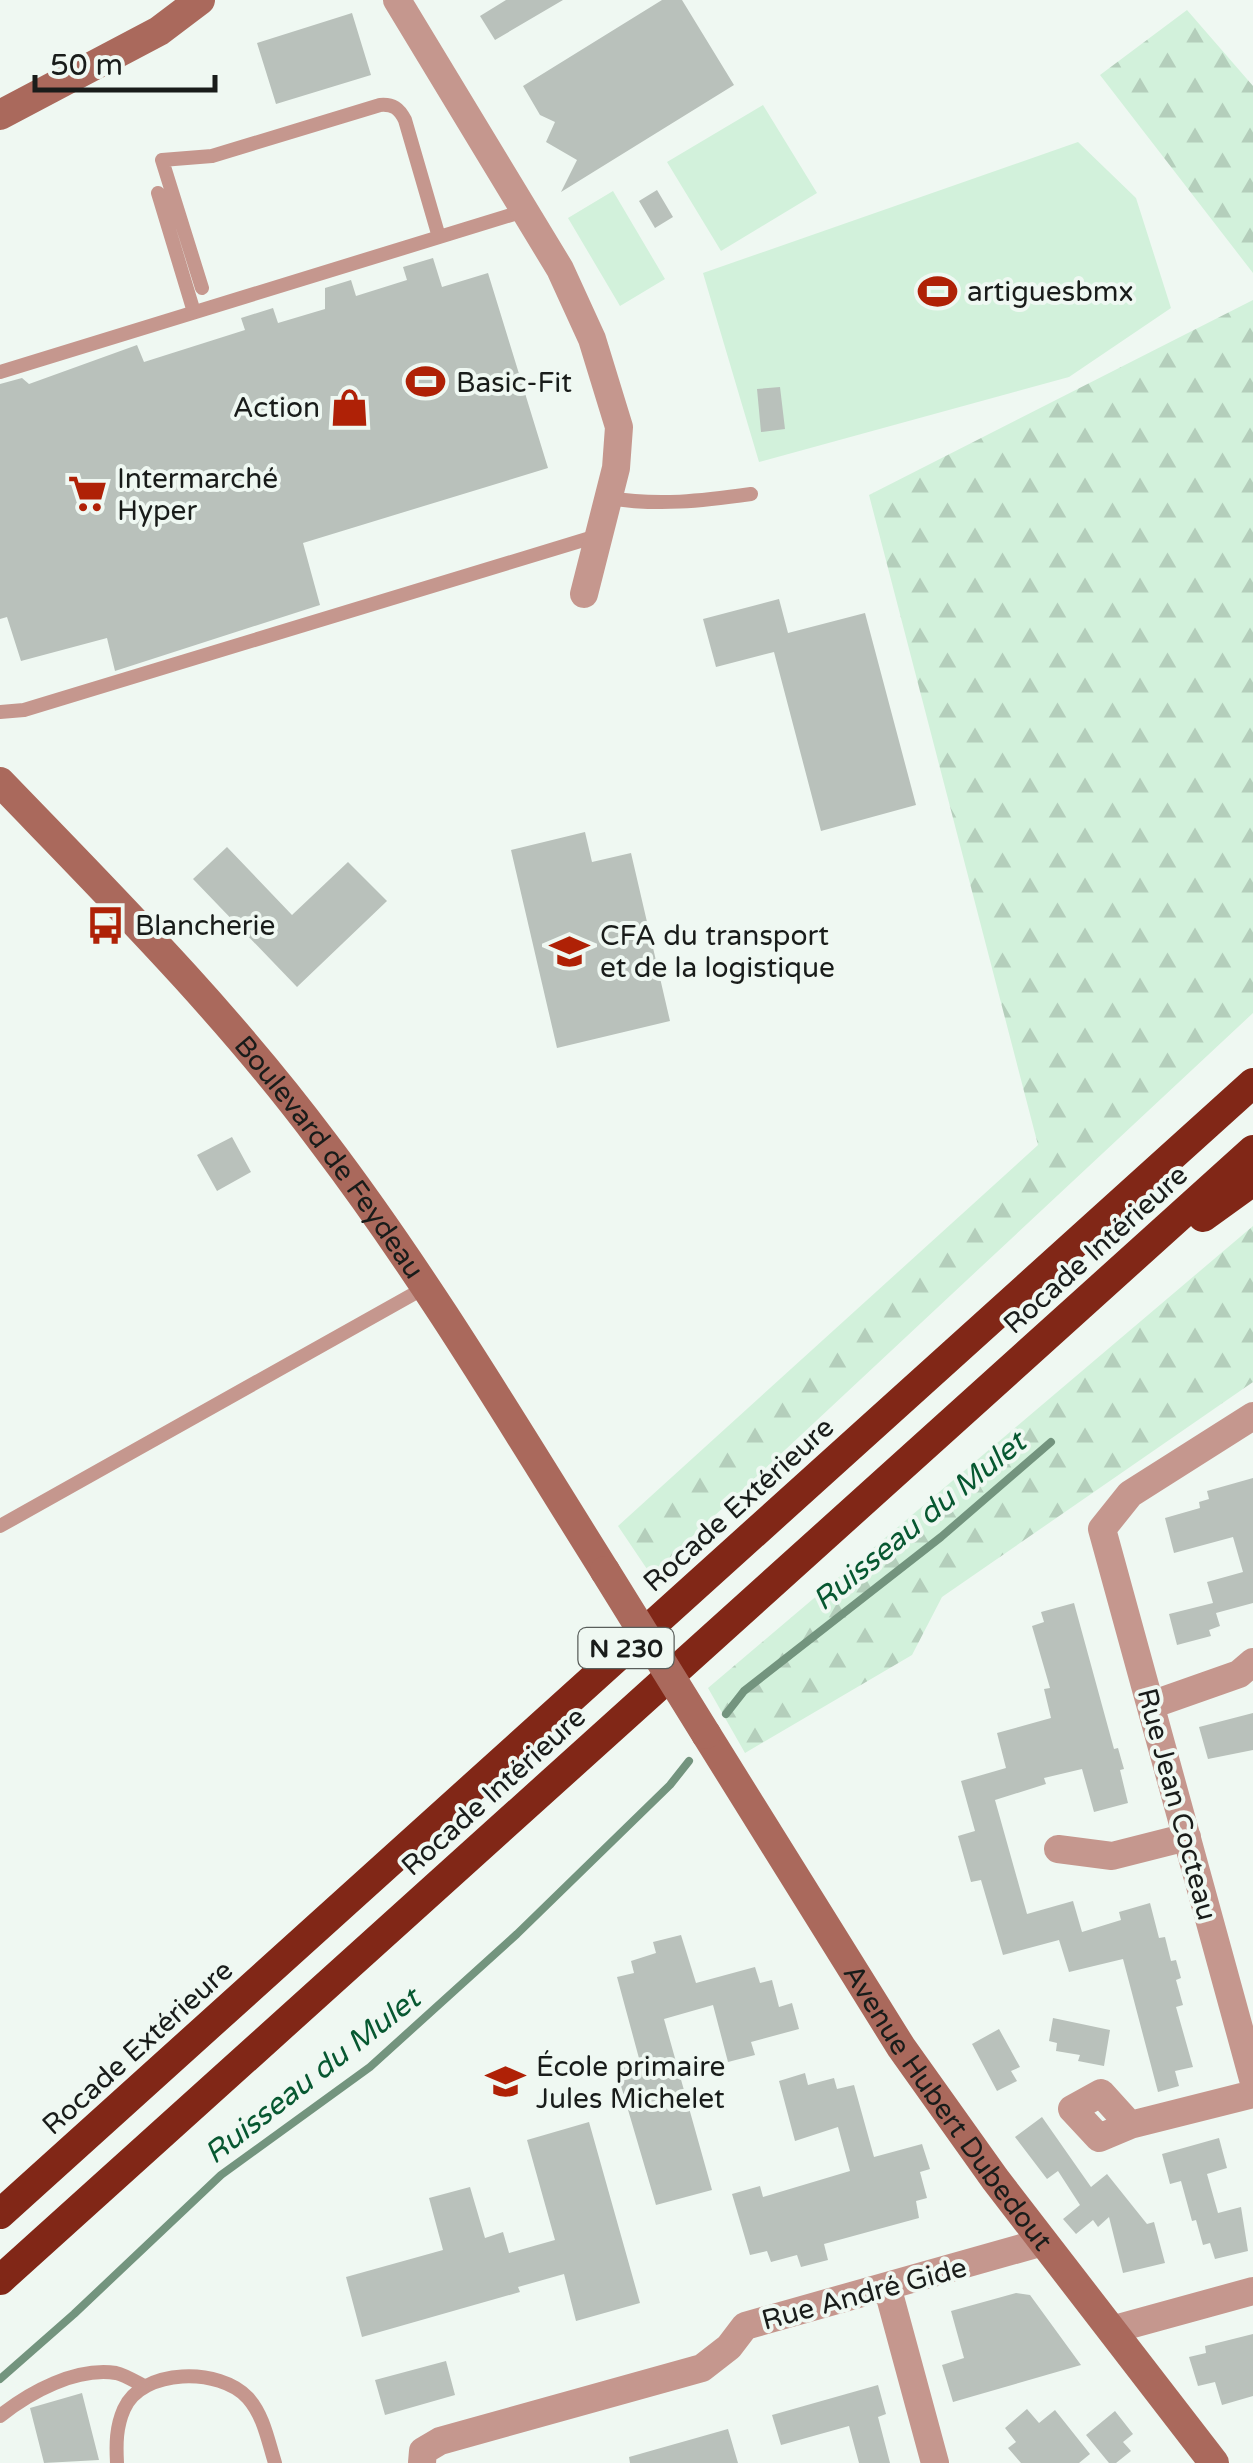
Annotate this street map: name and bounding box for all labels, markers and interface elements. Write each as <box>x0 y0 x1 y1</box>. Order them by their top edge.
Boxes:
scale bar <box>35 30 215 92</box>
text: 50 m <box>50 47 123 84</box>
sports icon: artiguesbmx <box>916 270 958 312</box>
place label: artiguesbmx <box>967 275 1134 309</box>
sports icon: Basic-Fit <box>405 361 447 403</box>
place label: Basic-Fit <box>456 366 572 400</box>
shop icon: Action <box>329 386 371 428</box>
place label: Action <box>233 391 320 425</box>
place label: Intermarché Hyper <box>117 462 278 528</box>
supermarket icon: Intermarché Hyper <box>66 473 108 515</box>
bus stop icon: Blancherie <box>84 904 126 946</box>
place label: Blancherie <box>135 909 275 943</box>
place label: CFA du transport et de la logistique <box>600 919 835 985</box>
school or university icon: CFA du transport et de la logistique <box>549 930 591 972</box>
street label: Boulevard de Feydeau <box>227 1029 431 1285</box>
street label: Rocade Intérieure <box>997 1158 1195 1341</box>
street label: Rocade Extérieure <box>636 1410 841 1599</box>
water label: Ruisseau du Mulet <box>805 1422 1036 1619</box>
road number: N 230 <box>578 1628 674 1668</box>
street label: Rue Jean Cocteau <box>1130 1684 1224 1924</box>
street label: Rocade Intérieure <box>395 1700 593 1883</box>
street label: Rocade Extérieure <box>35 1953 240 2142</box>
street label: Avenue Hubert Dubedout <box>836 1958 1060 2257</box>
water label: Ruisseau du Mulet <box>197 1979 430 2172</box>
place label: École primaire Jules Michelet <box>536 2050 725 2116</box>
school or university icon: École primaire Jules Michelet <box>485 2061 527 2103</box>
street label: Rue André Gide <box>758 2250 970 2338</box>

